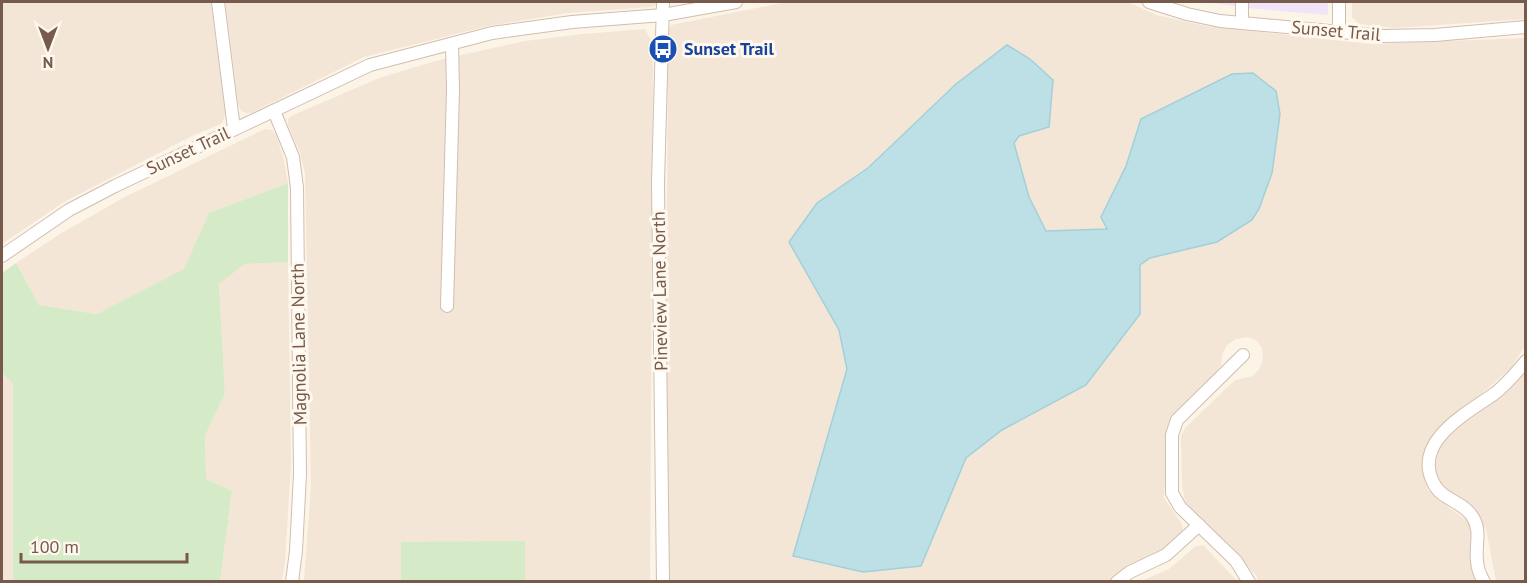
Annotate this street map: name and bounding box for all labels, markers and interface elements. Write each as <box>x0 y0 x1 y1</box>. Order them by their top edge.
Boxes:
street label: Sunset Trail <box>1291 15 1382 46</box>
north arrow <box>18 18 78 78</box>
bus stop icon: Sunset Trail <box>647 33 679 65</box>
place label: Sunset Trail <box>684 37 774 60</box>
text: N <box>43 53 53 73</box>
street label: Sunset Trail <box>142 121 234 180</box>
street label: Pineview Lane North <box>647 211 672 371</box>
street label: Magnolia Lane North <box>286 263 311 425</box>
scale bar <box>21 526 188 564</box>
text: 100 m <box>30 535 79 558</box>

